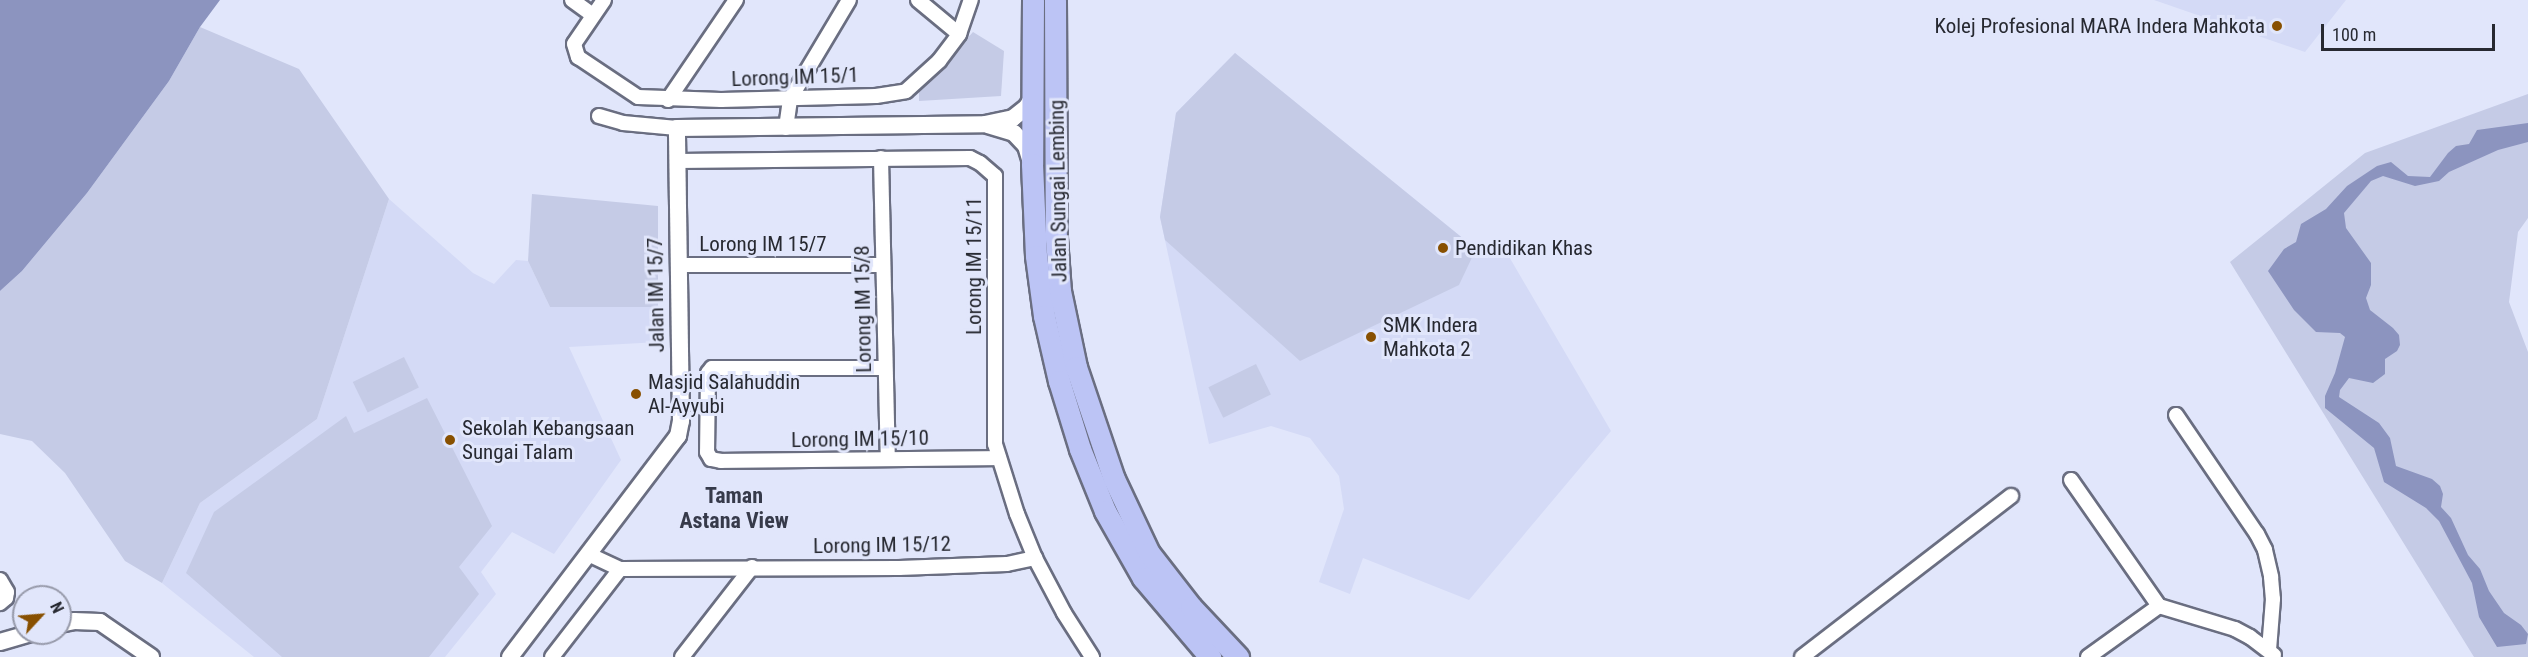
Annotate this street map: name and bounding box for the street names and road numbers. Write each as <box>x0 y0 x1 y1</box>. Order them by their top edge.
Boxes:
street label: Lorong IM 15/1 <box>731 62 859 92</box>
street label: Jalan Sungai Lembing <box>1044 99 1072 283</box>
street label: Lorong IM 15/11 <box>961 197 987 335</box>
street label: Lorong IM 15/7 <box>699 231 827 257</box>
street label: Jalan IM 15/7 <box>642 237 670 353</box>
street label: Lorong IM 15/8 <box>849 245 877 373</box>
street label: Lorong IM 15/10 <box>791 425 929 453</box>
street label: Lorong IM 15/12 <box>813 531 951 559</box>

